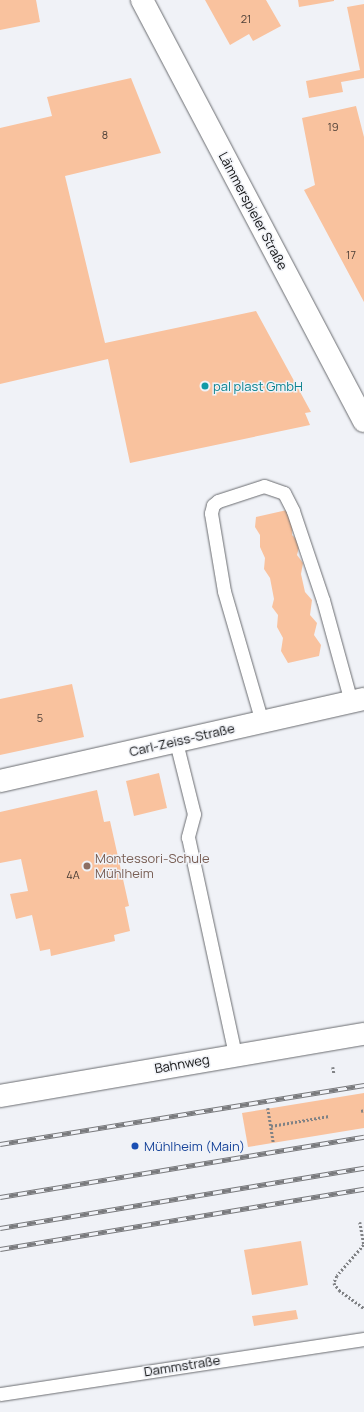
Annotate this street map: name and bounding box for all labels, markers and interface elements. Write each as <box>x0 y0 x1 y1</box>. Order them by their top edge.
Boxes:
house number: 21 <box>241 12 251 26</box>
house number: 19 <box>327 120 339 134</box>
house number: 8 <box>102 128 108 142</box>
street label: Lämmerspieler Straße <box>215 149 291 273</box>
house number: 17 <box>346 248 356 262</box>
place label: pal plast GmbH <box>213 378 303 394</box>
marker: pal plast GmbH <box>200 381 210 391</box>
house number: 5 <box>37 711 43 725</box>
street label: Carl-Zeiss-Straße <box>128 720 236 760</box>
place label: Montessori-Schule Mühlheim <box>95 851 210 882</box>
marker: Montessori-Schule Mühlheim <box>82 861 92 871</box>
house number: 4A <box>66 868 80 882</box>
street label: Bahnweg <box>153 1051 211 1077</box>
place label: Mühlheim (Main) <box>144 1138 245 1154</box>
marker: Mühlheim (Main) <box>129 1140 141 1152</box>
street label: Dammstraße <box>143 1352 221 1380</box>

